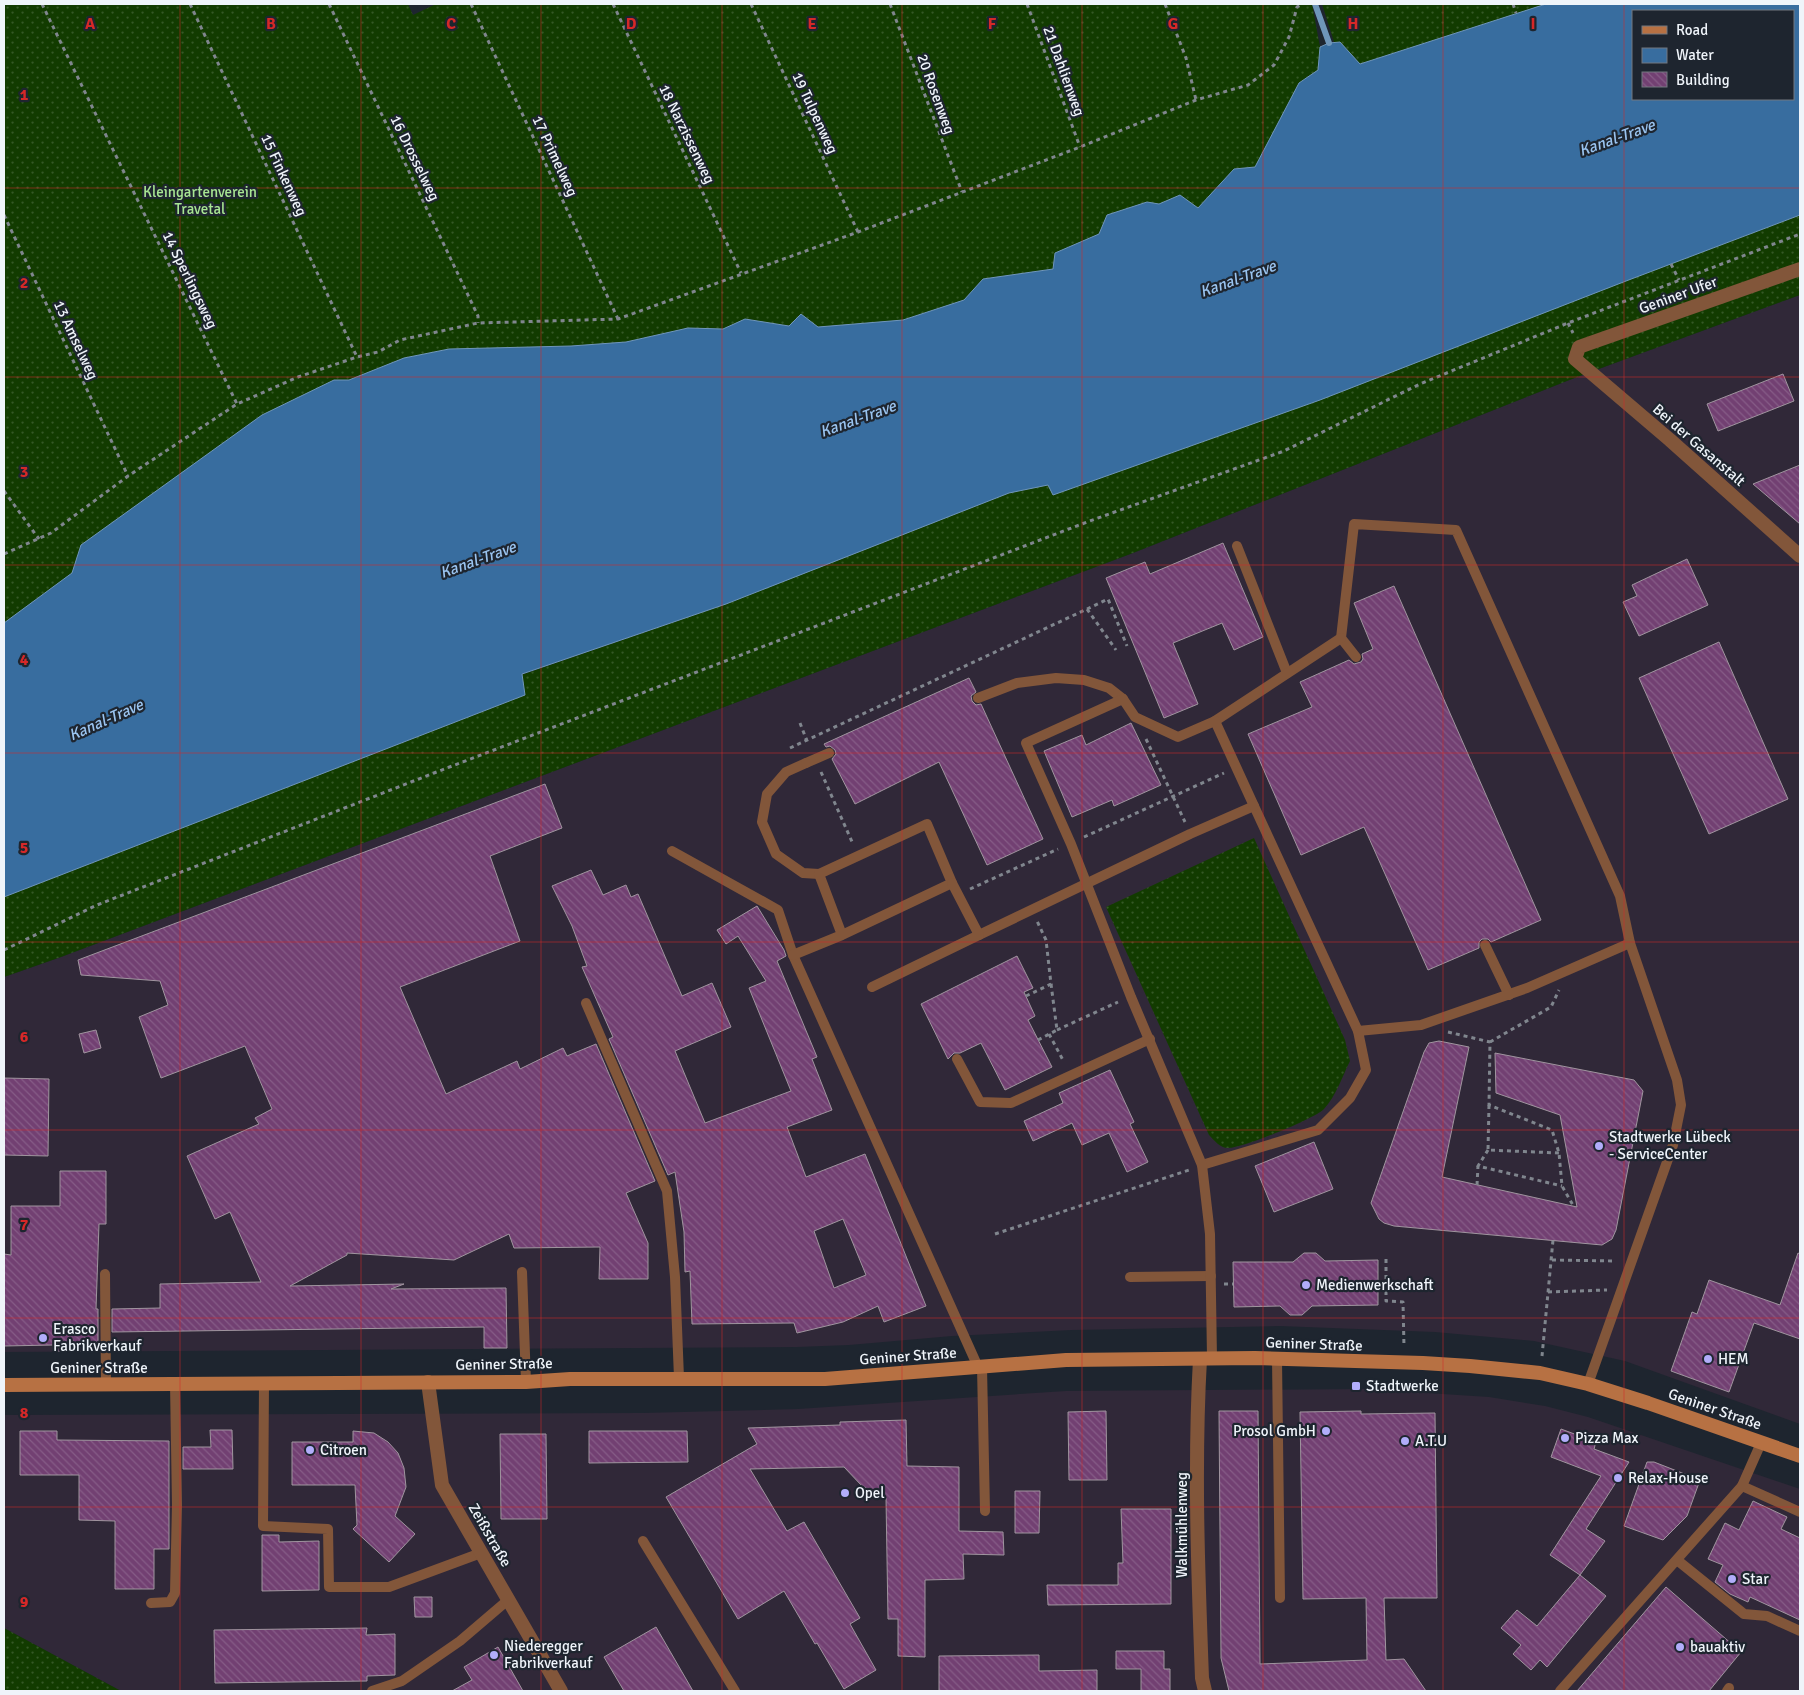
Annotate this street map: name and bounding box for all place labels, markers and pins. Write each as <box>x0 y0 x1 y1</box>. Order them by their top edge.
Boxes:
place label: Stadtwerke Lübeck - ServiceCenter <box>1609 1128 1731 1163</box>
marker: Stadtwerke Lübeck - ServiceCenter <box>1593 1140 1605 1152</box>
place label: Medienwerkschaft <box>1316 1276 1434 1294</box>
marker: Medienwerkschaft <box>1300 1279 1312 1291</box>
place label: Erasco Fabrikverkauf <box>53 1320 142 1355</box>
marker: Erasco Fabrikverkauf <box>37 1332 49 1344</box>
place label: HEM <box>1718 1350 1749 1368</box>
marker: HEM <box>1702 1353 1714 1365</box>
place label: Stadtwerke <box>1366 1377 1439 1395</box>
marker: Stadtwerke <box>1350 1380 1362 1392</box>
place label: Prosol GmbH <box>1233 1422 1316 1440</box>
marker: Prosol GmbH <box>1320 1425 1332 1437</box>
place label: Pizza Max <box>1575 1429 1639 1447</box>
place label: A.T.U <box>1415 1432 1447 1450</box>
marker: Pizza Max <box>1559 1432 1571 1444</box>
marker: A.T.U <box>1399 1435 1411 1447</box>
place label: Citroen <box>320 1441 367 1459</box>
marker: Citroen <box>304 1444 316 1456</box>
place label: Relax-House <box>1628 1469 1709 1487</box>
marker: Relax-House <box>1612 1472 1624 1484</box>
place label: Opel <box>855 1484 885 1502</box>
marker: Opel <box>839 1487 851 1499</box>
place label: Star <box>1742 1570 1769 1588</box>
marker: Star <box>1726 1573 1738 1585</box>
place label: Niederegger Fabrikverkauf <box>504 1637 593 1672</box>
place label: bauaktiv <box>1690 1638 1745 1656</box>
marker: bauaktiv <box>1674 1641 1686 1653</box>
marker: Niederegger Fabrikverkauf <box>488 1649 500 1661</box>

